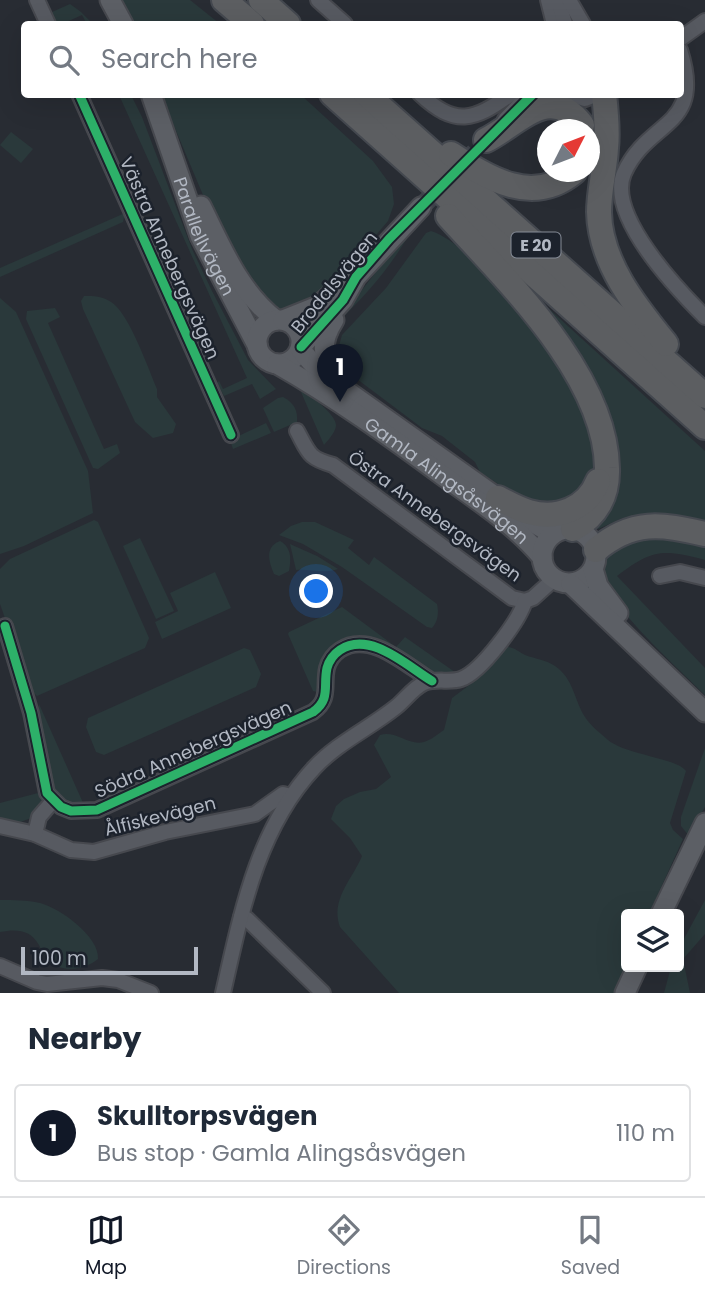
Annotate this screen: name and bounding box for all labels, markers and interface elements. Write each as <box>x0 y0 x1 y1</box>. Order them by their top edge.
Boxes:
search box <box>21 21 684 98</box>
icon: search <box>45 41 83 79</box>
text: Search here <box>101 41 258 77</box>
north arrow <box>537 119 600 182</box>
street label: Västra Annebergsvägen <box>114 153 226 363</box>
street label: Parallellvägen <box>168 173 241 300</box>
street label: Brodalsvägen <box>285 226 383 338</box>
road number: E 20 <box>512 232 560 258</box>
pin: 1 <box>317 344 363 402</box>
street label: Gamla Alingsåsvägen <box>360 411 535 549</box>
street label: Östra Annebergsvägen <box>343 445 527 587</box>
your location <box>299 574 333 608</box>
street label: Södra Annebergsvägen <box>91 694 295 804</box>
street label: Ålfiskevägen <box>102 790 218 842</box>
map controls <box>621 909 684 972</box>
button: layers <box>621 909 684 972</box>
scale bar <box>21 944 198 976</box>
text: 100 m <box>32 945 87 972</box>
text: Nearby <box>28 1017 142 1060</box>
text: Skulltorpsvägen <box>97 1098 317 1134</box>
text: 1 <box>49 1117 57 1149</box>
text: 110 m <box>616 1117 675 1149</box>
text: Bus stop · Gamla Alingsåsvägen <box>97 1137 466 1169</box>
tab: Map <box>85 1211 127 1282</box>
tab: Directions <box>297 1211 391 1282</box>
tab: Saved <box>561 1211 620 1282</box>

